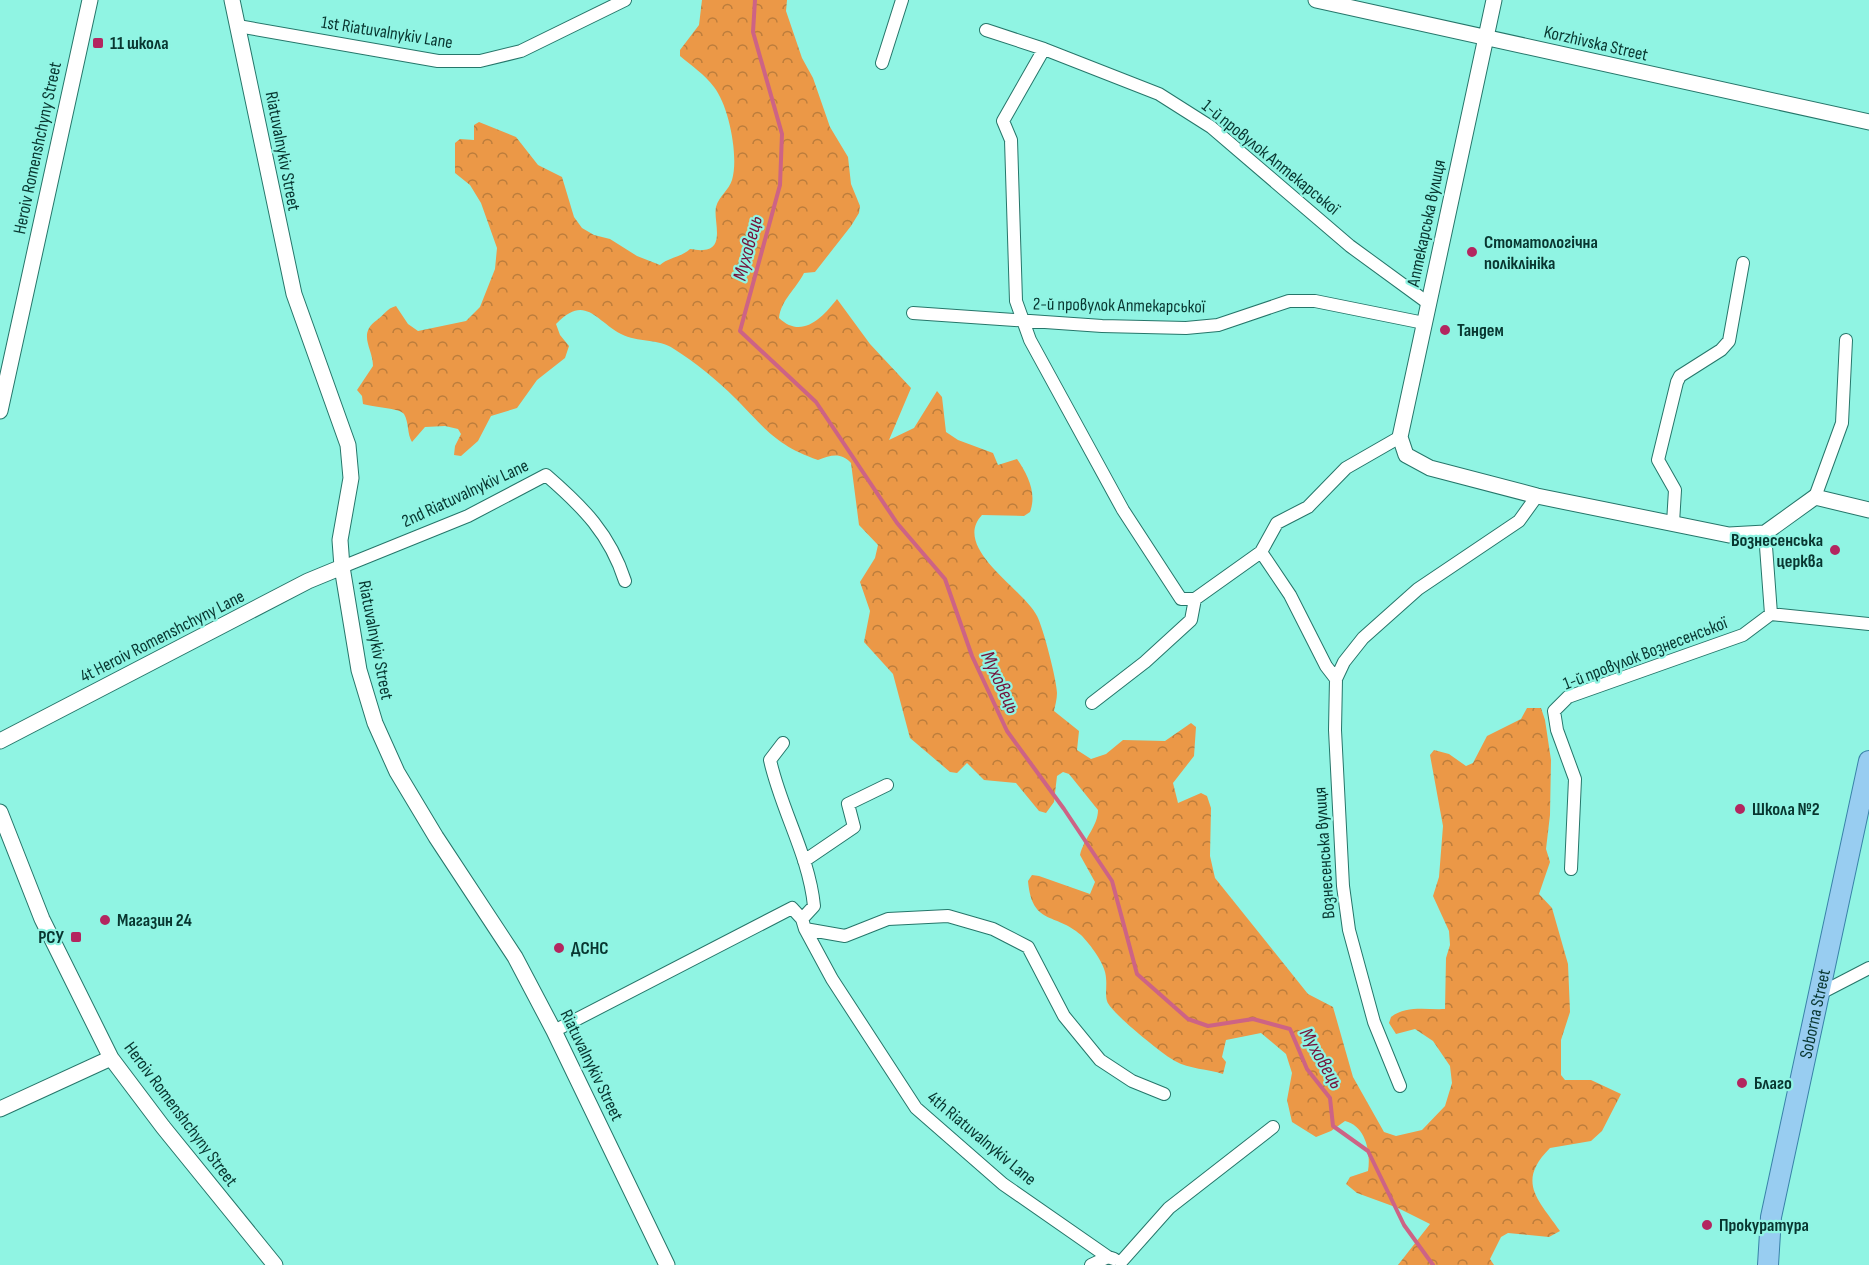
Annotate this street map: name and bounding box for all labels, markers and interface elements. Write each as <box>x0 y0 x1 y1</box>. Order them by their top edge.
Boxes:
street label: 1st Riatuvalnykiv Lane <box>320 12 454 53</box>
street label: Korzhivska Street <box>1542 21 1650 66</box>
place label: 11 школа <box>110 33 169 54</box>
marker: 11 школа <box>91 36 105 50</box>
street label: Heroiv Romenshchyny Street <box>9 60 66 236</box>
street label: Riatuvalnykiv Street <box>261 90 304 213</box>
street label: 1-й провулок Аптекарської <box>1198 95 1344 220</box>
street label: Аптекарська вулиця <box>1403 158 1450 289</box>
water label: Муховець <box>728 213 768 283</box>
place label: Стоматологічна поліклініка <box>1484 232 1598 274</box>
marker: Стоматологічна поліклініка <box>1465 245 1479 259</box>
street label: 2-й провулок Аптекарської <box>1033 293 1206 318</box>
place label: Тандем <box>1457 320 1504 341</box>
marker: Тандем <box>1438 323 1452 337</box>
street label: 2nd Riatuvalnykiv Lane <box>399 455 532 532</box>
place label: Вознесенська церква <box>1731 530 1823 572</box>
marker: Вознесенська церква <box>1828 543 1842 557</box>
street label: Riatuvalnykiv Street <box>354 579 397 702</box>
street label: 4t Heroiv Romenshchyny Lane <box>76 586 248 687</box>
street label: 1-й провулок Вознесенської <box>1560 612 1731 694</box>
water label: Муховець <box>975 647 1025 718</box>
street label: Вознесенська вулиця <box>1309 786 1340 920</box>
place label: Школа №2 <box>1752 799 1820 820</box>
marker: Школа №2 <box>1733 802 1747 816</box>
place label: Магазин 24 <box>117 910 192 931</box>
marker: Магазин 24 <box>98 913 112 927</box>
place label: РСУ <box>38 927 65 948</box>
marker: РСУ <box>69 930 83 944</box>
place label: ДСНС <box>571 938 608 959</box>
marker: ДСНС <box>552 941 566 955</box>
street label: Soborna Street <box>1795 967 1835 1060</box>
street label: Riatuvalnykiv Street <box>556 1006 628 1125</box>
water label: Муховець <box>1294 1024 1348 1093</box>
street label: Heroiv Romenshchyny Street <box>119 1038 242 1191</box>
place label: Благо <box>1754 1073 1792 1094</box>
marker: Благо <box>1735 1076 1749 1090</box>
street label: 4th Riatuvalnykiv Lane <box>923 1087 1040 1190</box>
place label: Прокуратура <box>1719 1215 1809 1236</box>
marker: Прокуратура <box>1700 1218 1714 1232</box>

